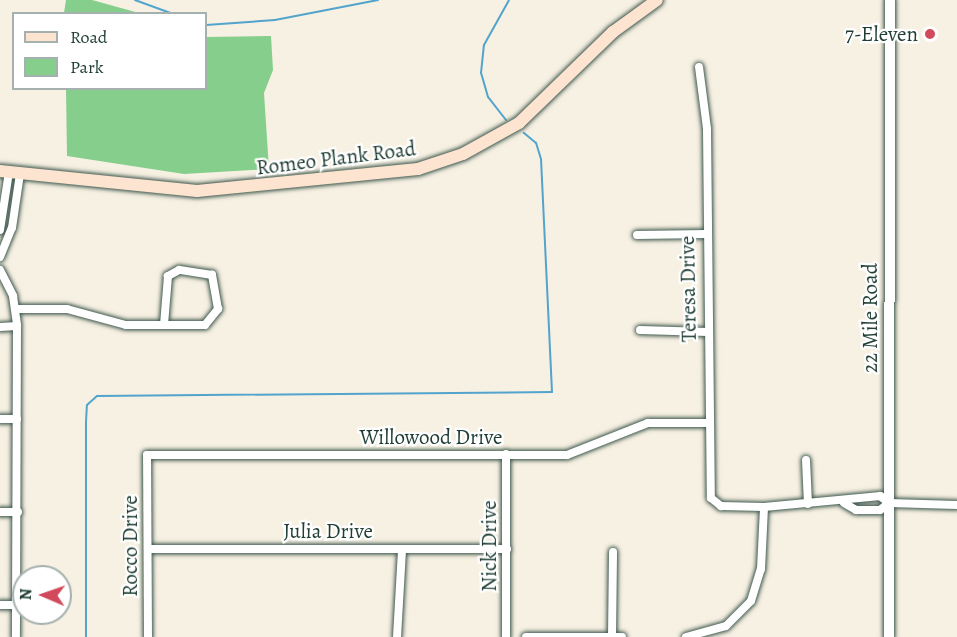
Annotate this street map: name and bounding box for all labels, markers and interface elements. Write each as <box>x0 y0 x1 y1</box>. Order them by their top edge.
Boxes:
legend <box>12 12 207 90</box>
place label: 7-Eleven <box>845 21 918 47</box>
text: Road <box>70 25 107 49</box>
marker: 7-Eleven <box>923 27 937 41</box>
text: Park <box>70 55 104 79</box>
street label: Romeo Plank Road <box>255 136 417 180</box>
street label: Teresa Drive <box>674 236 702 342</box>
street label: 22 Mile Road <box>857 263 883 373</box>
street label: Willowood Drive <box>360 424 502 450</box>
street label: Rocco Drive <box>117 495 143 597</box>
street label: Nick Drive <box>476 500 502 592</box>
street label: Julia Drive <box>283 518 373 544</box>
north arrow <box>12 565 72 625</box>
text: N <box>15 588 37 601</box>

